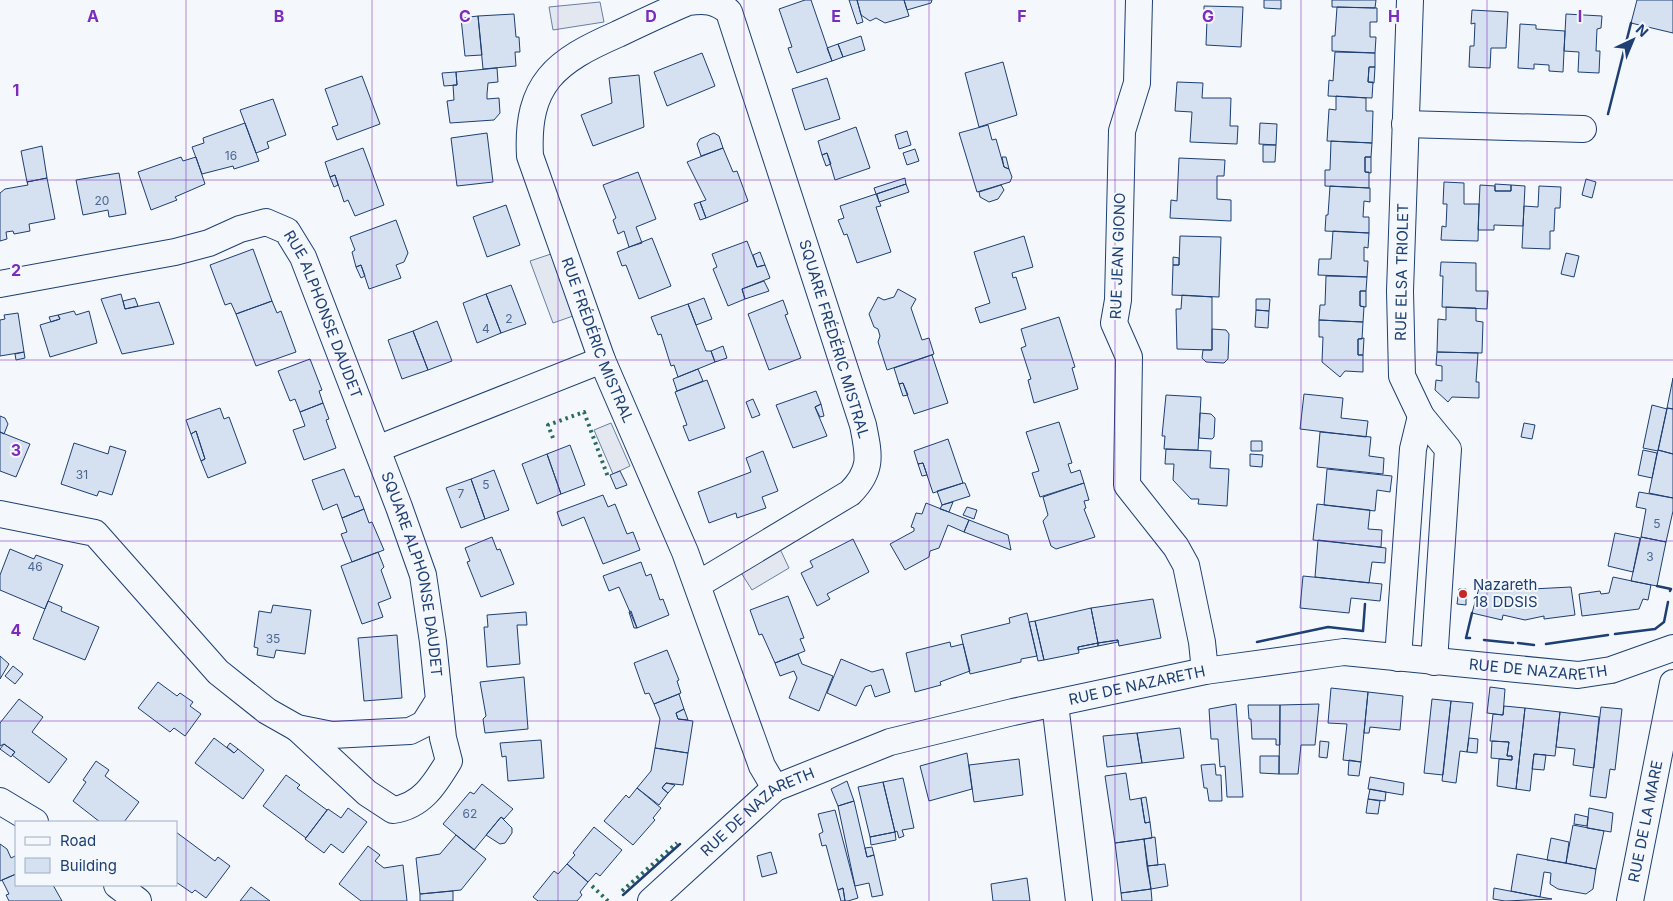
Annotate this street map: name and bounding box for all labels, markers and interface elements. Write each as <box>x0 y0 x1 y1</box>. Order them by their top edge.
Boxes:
text: A <box>87 6 99 26</box>
text: B <box>274 6 284 26</box>
text: C <box>459 6 471 26</box>
text: D <box>645 6 657 26</box>
text: E <box>831 6 841 26</box>
text: F <box>1017 6 1027 26</box>
text: G <box>1202 6 1214 26</box>
text: H <box>1388 6 1400 26</box>
text: I <box>1578 6 1582 26</box>
north arrow <box>1608 15 1658 65</box>
text: N <box>1633 20 1652 40</box>
text: 1 <box>13 80 19 100</box>
house number: 16 <box>225 148 237 163</box>
street label: RUE JEAN GIONO <box>1106 192 1129 320</box>
house number: 20 <box>95 193 109 208</box>
street label: RUE ELSA TRIOLET <box>1391 203 1412 341</box>
street label: RUE ALPHONSE DAUDET <box>280 227 366 401</box>
street label: SQUARE FRÉDÉRIC MISTRAL <box>795 237 874 441</box>
street label: RUE FRÉDÉRIC MISTRAL <box>558 255 638 426</box>
text: 2 <box>11 260 21 280</box>
house number: 2 <box>505 311 513 326</box>
house number: 4 <box>482 321 490 336</box>
text: 3 <box>11 440 21 460</box>
house number: 31 <box>76 467 88 482</box>
street label: SQUARE ALPHONSE DAUDET <box>377 469 447 678</box>
house number: 5 <box>482 477 490 492</box>
house number: 7 <box>458 486 465 501</box>
house number: 5 <box>1653 516 1661 531</box>
house number: 3 <box>1646 549 1654 564</box>
house number: 46 <box>27 559 43 574</box>
place label: Nazareth 18 DDSIS <box>1473 575 1538 611</box>
marker: Nazareth 18 DDSIS <box>1457 588 1469 600</box>
text: 4 <box>11 620 22 640</box>
house number: 35 <box>266 631 280 646</box>
street label: RUE DE NAZARETH <box>1468 654 1609 684</box>
street label: RUE DE NAZARETH <box>1067 661 1207 709</box>
street label: RUE DE LA MARE <box>1624 759 1666 884</box>
street label: RUE DE NAZARETH <box>696 763 817 860</box>
house number: 62 <box>463 806 477 821</box>
legend <box>15 821 178 886</box>
text: Road <box>60 831 96 850</box>
text: Building <box>60 856 117 875</box>

